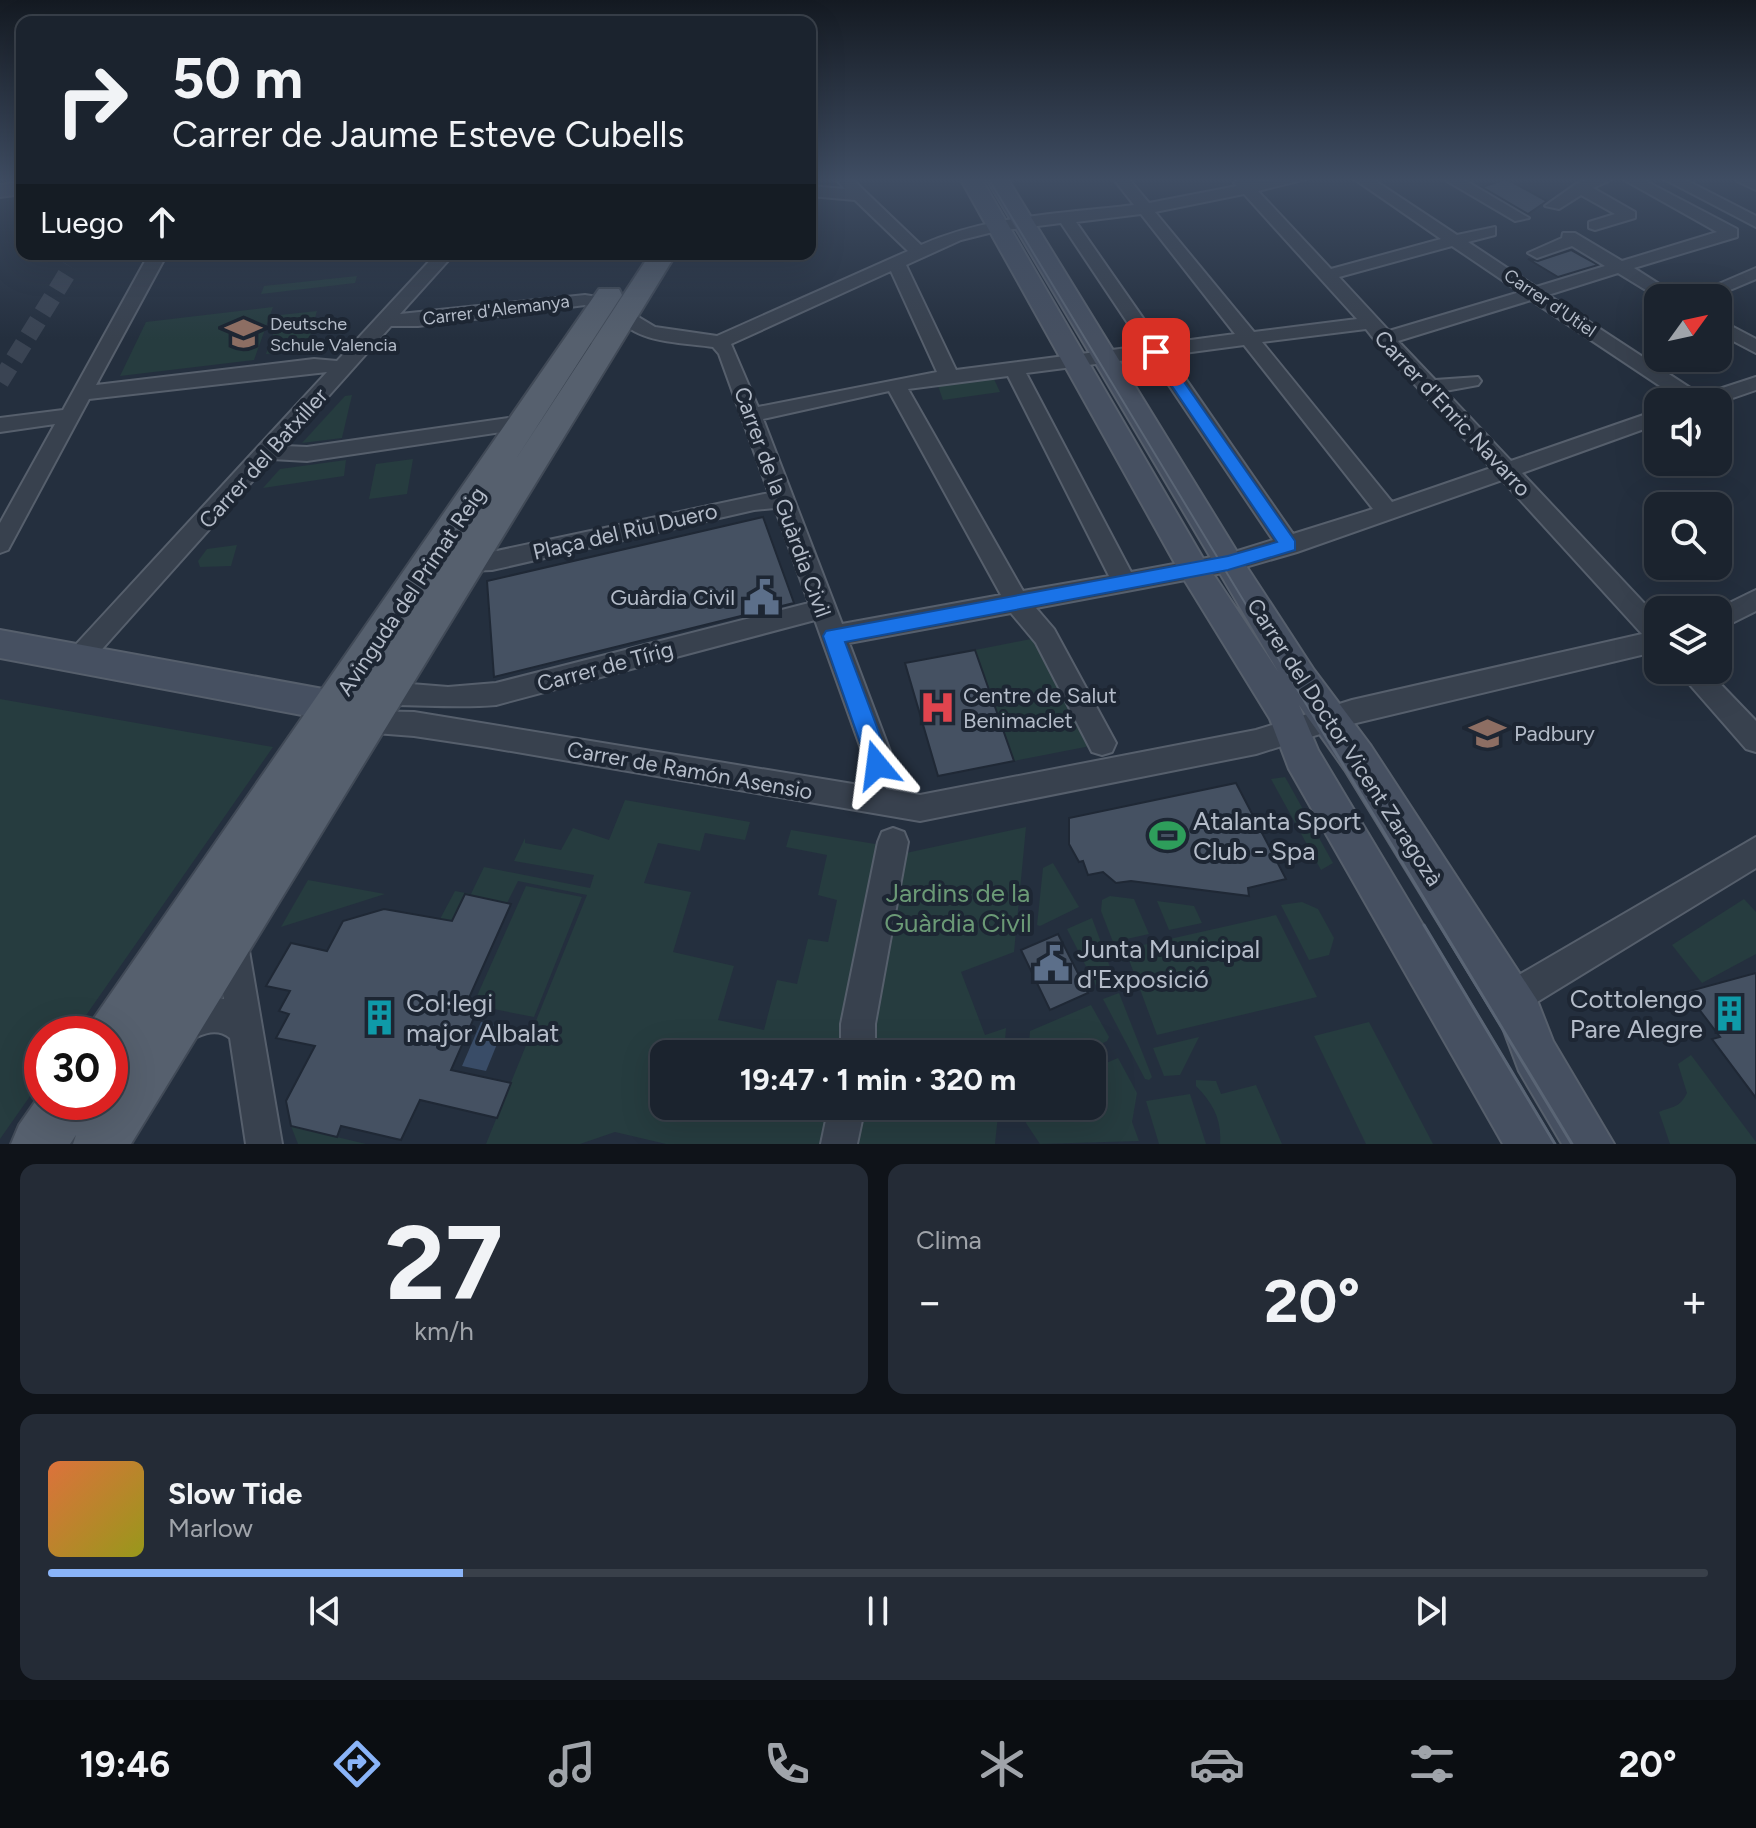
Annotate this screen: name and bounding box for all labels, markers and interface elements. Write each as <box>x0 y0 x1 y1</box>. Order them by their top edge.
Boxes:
text: 50 m <box>172 45 303 112</box>
icon: right <box>40 48 144 152</box>
text: Carrer de Jaume Esteve Cubells <box>172 113 684 156</box>
icon: ahead <box>140 200 184 244</box>
text: Luego <box>40 204 124 241</box>
street label: Carrer d'Utiel <box>1500 264 1600 342</box>
north arrow <box>1644 284 1732 372</box>
map controls <box>1644 284 1732 684</box>
street label: Carrer d'Alemanya <box>421 290 571 330</box>
place label: Deutsche Schule Valencia <box>270 313 397 356</box>
school or university icon: Deutsche Schule Valencia <box>225 315 263 353</box>
pin <box>1122 318 1190 386</box>
street label: Carrer d'Enric Navarro <box>1369 325 1537 502</box>
icon: arrive <box>1134 330 1178 374</box>
street label: Carrer del Batxiller <box>193 382 334 534</box>
street label: Carrer de la Guàrdia Civil <box>728 383 837 621</box>
button: sound <box>1644 388 1732 476</box>
street label: Avinguda del Primat Reig <box>331 482 491 701</box>
button: search <box>1644 492 1732 580</box>
street label: Plaça del Riu Duero <box>530 497 720 566</box>
public building icon: Guàrdia Civil <box>742 578 780 616</box>
place label: Guàrdia Civil <box>610 584 735 611</box>
street label: Carrer del Doctor Vicent Zaragozà <box>1241 593 1448 891</box>
button: layers <box>1644 596 1732 684</box>
street label: Carrer de Tírig <box>534 635 676 698</box>
place label: Centre de Salut Benimaclet <box>963 682 1117 734</box>
hospital icon: Centre de Salut Benimaclet <box>918 689 956 727</box>
school or university icon: Padbury <box>1469 714 1507 752</box>
place label: Padbury <box>1514 720 1595 747</box>
position arrow <box>835 723 919 807</box>
street label: Carrer de Ramón Asensio <box>565 736 815 805</box>
place label: Atalanta Sport Club - Spa <box>1193 805 1362 867</box>
sports icon: Atalanta Sport Club - Spa <box>1148 817 1186 855</box>
park label: Jardins de la Guàrdia Civil <box>884 877 1032 939</box>
place label: Junta Municipal d'Exposició <box>1077 933 1260 995</box>
public building icon: Junta Municipal d'Exposició <box>1032 945 1070 983</box>
place label: Cottolengo Pare Alegre <box>1570 983 1703 1045</box>
place label: Col·legi major Albalat <box>406 987 559 1049</box>
building icon: Cottolengo Pare Alegre <box>1710 995 1748 1033</box>
building icon: Col·legi major Albalat <box>361 999 399 1037</box>
speed limit sign: 30 <box>24 1016 128 1120</box>
text: 19:47 · 1 min · 320 m <box>740 1061 1016 1098</box>
text: 27 <box>385 1200 503 1325</box>
text: Clima <box>916 1224 982 1256</box>
text: 20° <box>1264 1265 1360 1337</box>
text: − <box>916 1275 943 1328</box>
text: + <box>1681 1275 1708 1328</box>
text: km/h <box>414 1315 474 1347</box>
text: Slow Tide <box>168 1475 302 1512</box>
text: Marlow <box>168 1512 253 1544</box>
icon: previous <box>303 1589 347 1633</box>
icon: pause <box>856 1589 900 1633</box>
icon: next <box>1409 1589 1453 1633</box>
icon: directions <box>329 1736 385 1792</box>
icon: music <box>544 1736 600 1792</box>
icon: phone <box>759 1736 815 1792</box>
icon: climate <box>974 1736 1030 1792</box>
icon: car <box>1189 1736 1245 1792</box>
icon: filters <box>1404 1736 1460 1792</box>
text: 19:46 <box>79 1743 170 1786</box>
text: 20° <box>1619 1743 1677 1786</box>

